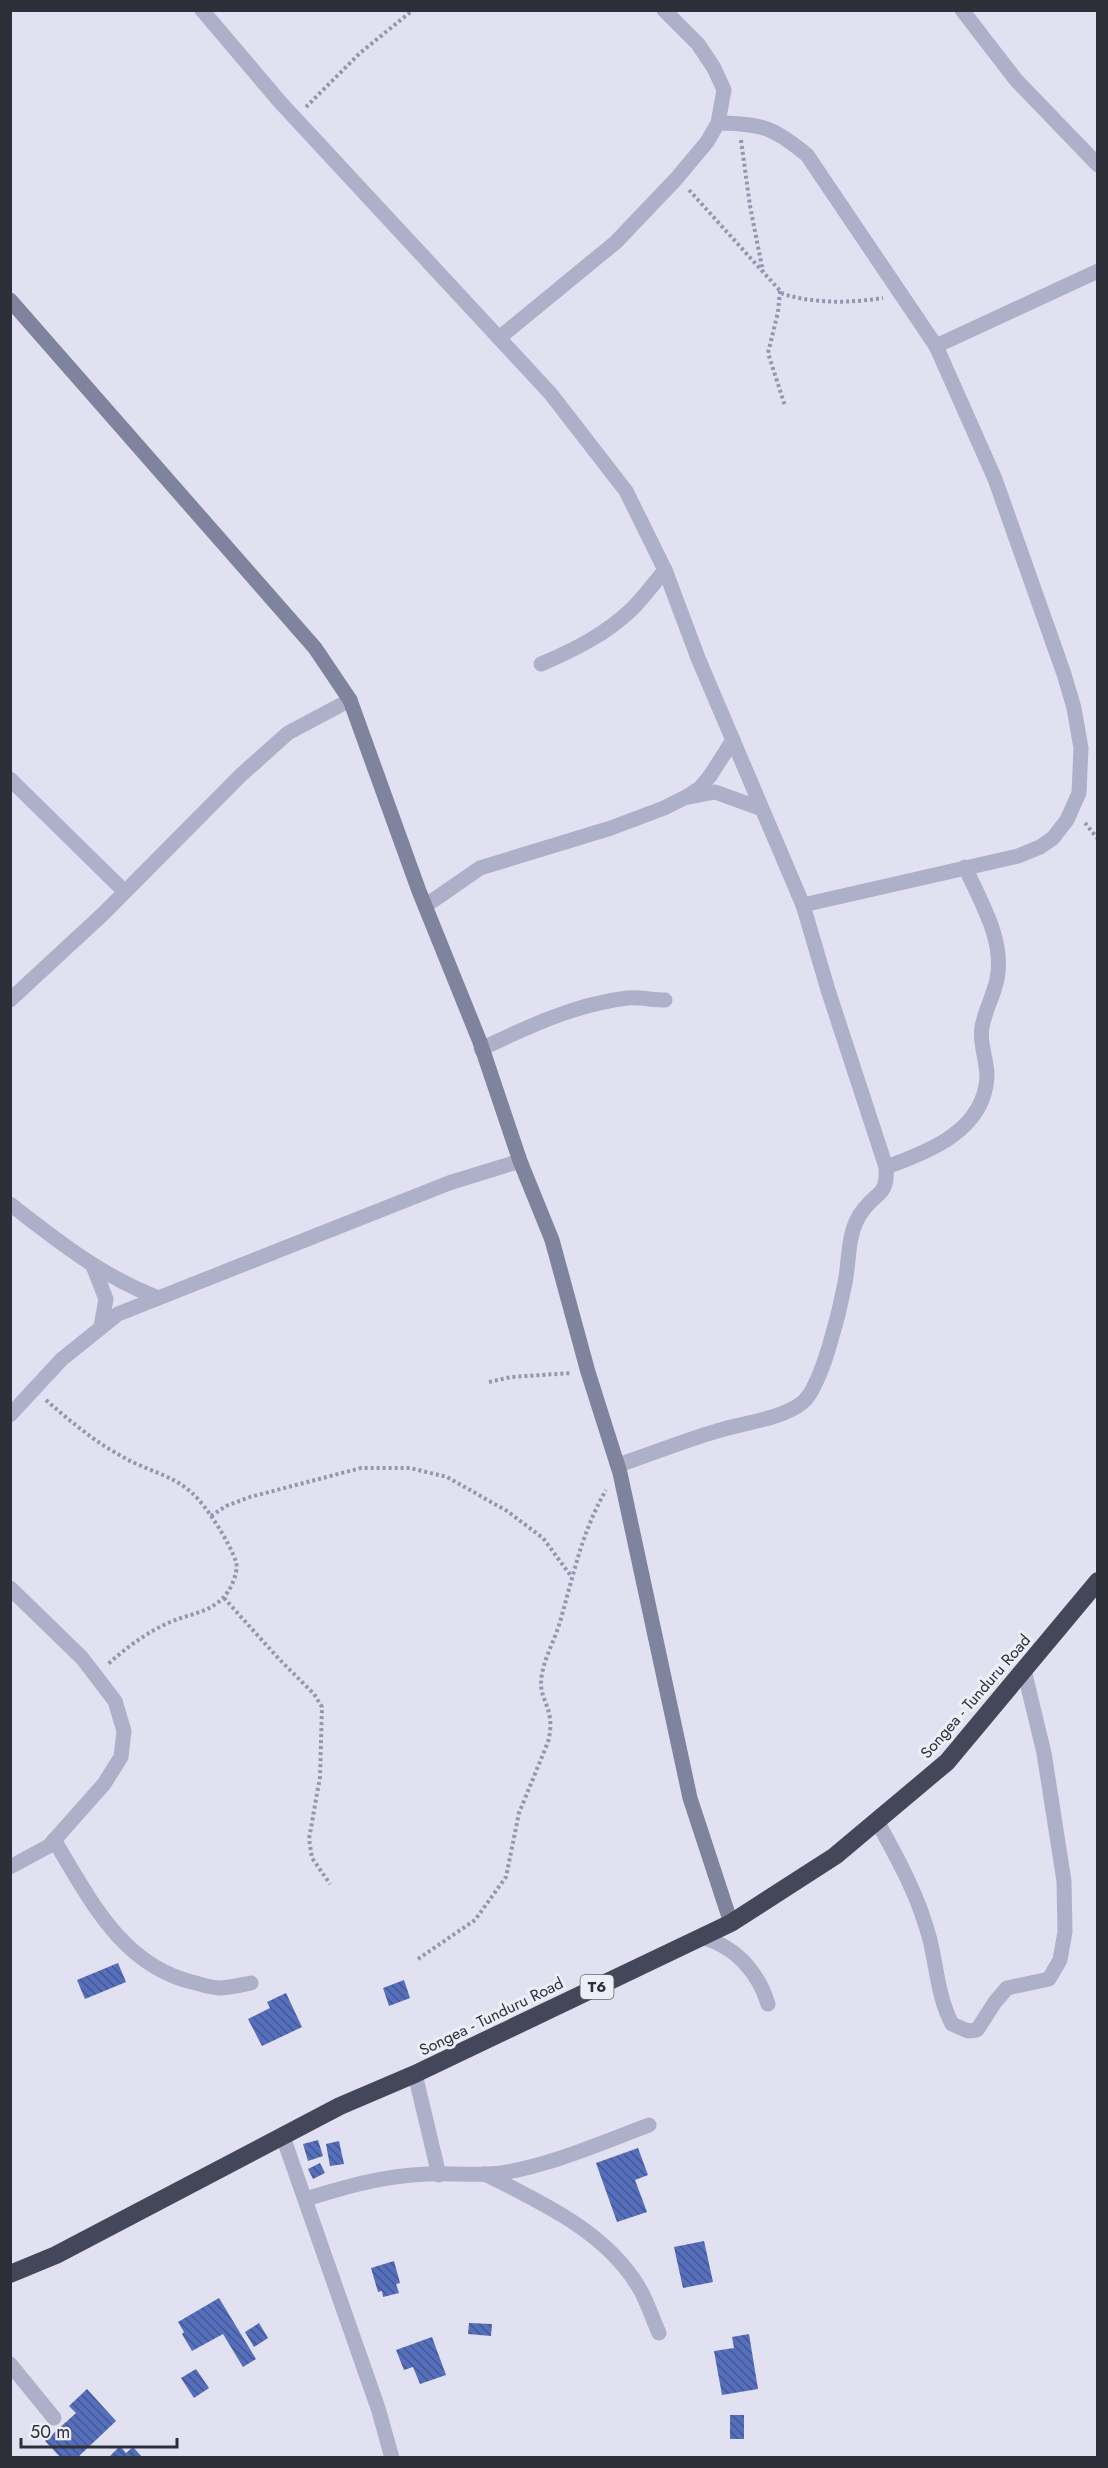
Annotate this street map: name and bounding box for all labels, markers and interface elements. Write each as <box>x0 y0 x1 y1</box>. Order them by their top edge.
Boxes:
street label: Songea - Tunduru Road <box>915 1629 1036 1763</box>
street label: Songea - Tunduru Road <box>415 1972 567 2061</box>
road number: T6 <box>580 1975 614 1999</box>
scale bar <box>21 2411 177 2449</box>
text: 50 m <box>30 2419 70 2445</box>

